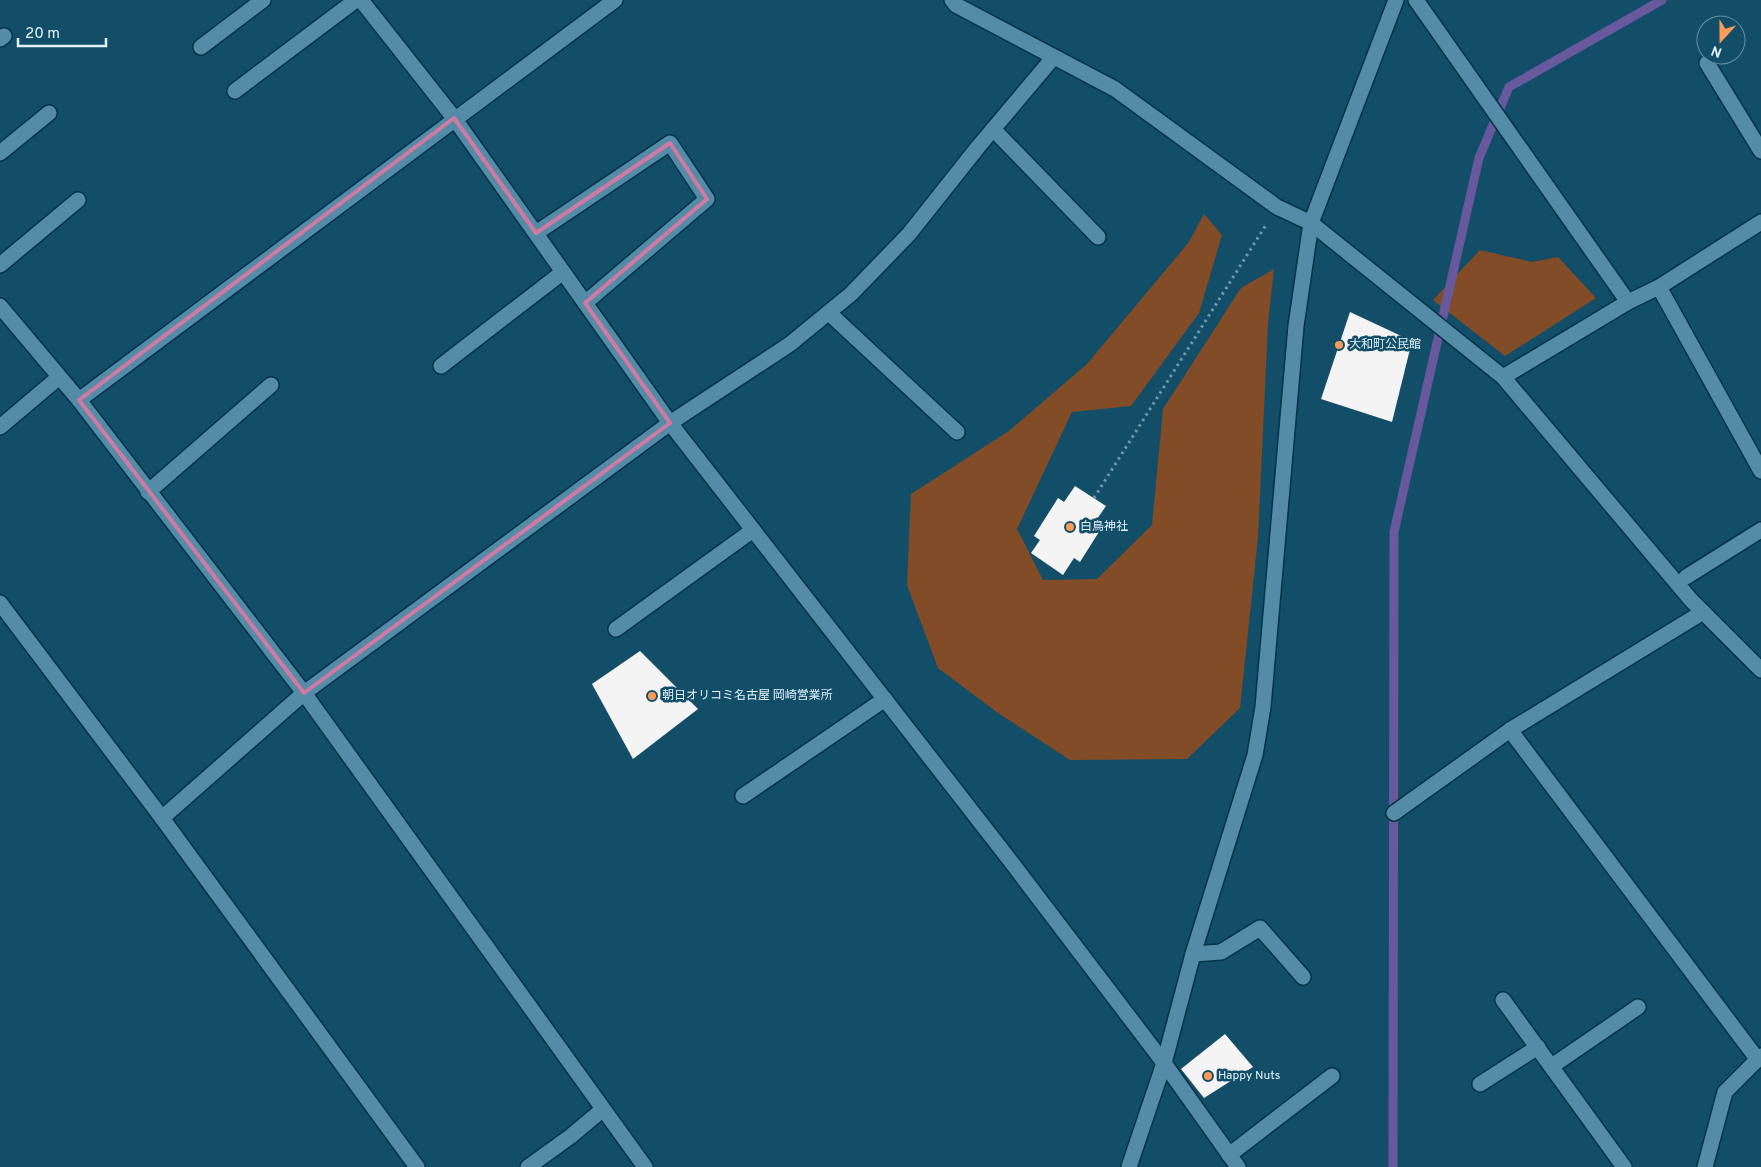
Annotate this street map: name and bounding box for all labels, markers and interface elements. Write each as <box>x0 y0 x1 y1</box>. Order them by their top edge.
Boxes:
scale bar <box>18 15 105 47</box>
north arrow <box>1696 15 1746 65</box>
text: 20 m <box>25 25 60 44</box>
text: N <box>1709 41 1725 60</box>
place label: 大和町公民館 <box>1349 337 1421 353</box>
marker: 大和町公民館 <box>1333 339 1345 351</box>
place label: 白鳥神社 <box>1080 519 1128 535</box>
marker: 白鳥神社 <box>1064 521 1076 533</box>
place label: 朝日オリコミ名古屋 岡崎営業所 <box>662 688 833 704</box>
marker: 朝日オリコミ名古屋 岡崎営業所 <box>646 690 658 702</box>
place label: Happy Nuts <box>1218 1068 1280 1084</box>
marker: Happy Nuts <box>1202 1070 1214 1082</box>

